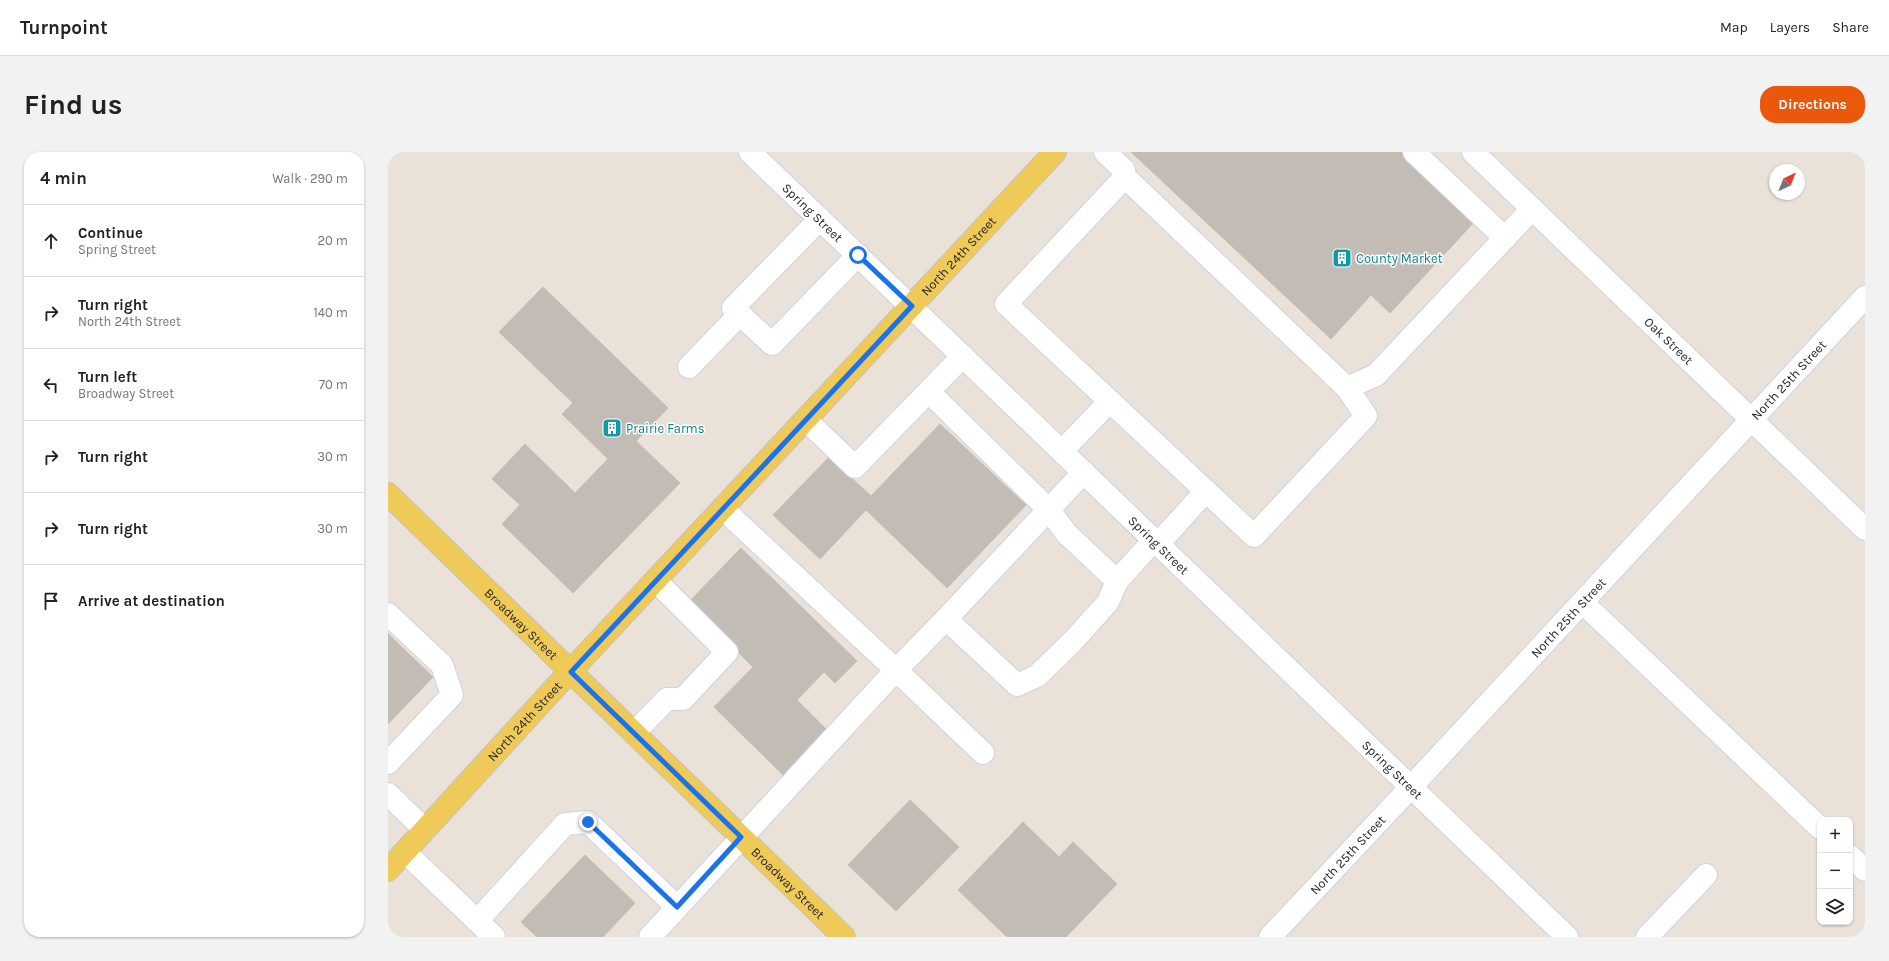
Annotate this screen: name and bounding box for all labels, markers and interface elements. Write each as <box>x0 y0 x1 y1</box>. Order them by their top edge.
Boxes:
text: Turnpoint <box>20 17 108 39</box>
text: Map <box>1720 19 1748 36</box>
text: Layers <box>1770 19 1810 36</box>
text: Share <box>1832 19 1869 36</box>
button: Directions <box>1760 86 1865 123</box>
text: Find us <box>24 88 123 121</box>
north arrow <box>1769 164 1805 200</box>
text: 4 min <box>40 168 87 188</box>
text: Walk · 290 m <box>272 171 348 186</box>
street label: Spring Street <box>779 180 846 245</box>
street label: North 24th Street <box>917 213 999 299</box>
text: Continue <box>78 224 143 242</box>
icon: ahead <box>40 230 62 252</box>
text: 20 m <box>318 233 348 248</box>
text: Spring Street <box>78 242 156 257</box>
route start <box>849 246 867 264</box>
building icon: County Market <box>1331 247 1353 269</box>
place label: County Market <box>1356 251 1443 266</box>
text: Turn right <box>78 296 148 314</box>
icon: right <box>40 302 62 324</box>
text: 140 m <box>313 305 348 320</box>
text: North 24th Street <box>78 314 181 329</box>
street label: Oak Street <box>1642 314 1697 367</box>
street label: North 25th Street <box>1748 337 1829 423</box>
text: Turn left <box>78 368 137 386</box>
icon: left <box>40 374 62 396</box>
text: 70 m <box>319 377 348 392</box>
text: Broadway Street <box>78 386 174 401</box>
building icon: Prairie Farms <box>601 417 623 439</box>
place label: Prairie Farms <box>626 421 705 436</box>
icon: right <box>40 446 62 468</box>
text: Turn right <box>78 448 148 466</box>
text: 30 m <box>317 449 348 464</box>
street label: Spring Street <box>1126 512 1192 577</box>
icon: right <box>40 518 62 540</box>
text: Turn right <box>78 520 148 538</box>
text: 30 m <box>317 521 348 536</box>
street label: North 25th Street <box>1528 574 1609 660</box>
street label: Broadway Street <box>482 585 561 663</box>
icon: arrive <box>40 590 62 612</box>
text: Arrive at destination <box>78 592 225 610</box>
street label: North 24th Street <box>484 678 565 764</box>
street label: Spring Street <box>1359 737 1426 802</box>
street label: North 25th Street <box>1307 812 1388 897</box>
route end <box>579 813 597 831</box>
map controls <box>1817 817 1853 925</box>
button: + <box>1817 817 1853 853</box>
street label: Broadway Street <box>748 844 828 922</box>
button: − <box>1817 853 1853 889</box>
button: layers <box>1817 889 1853 925</box>

